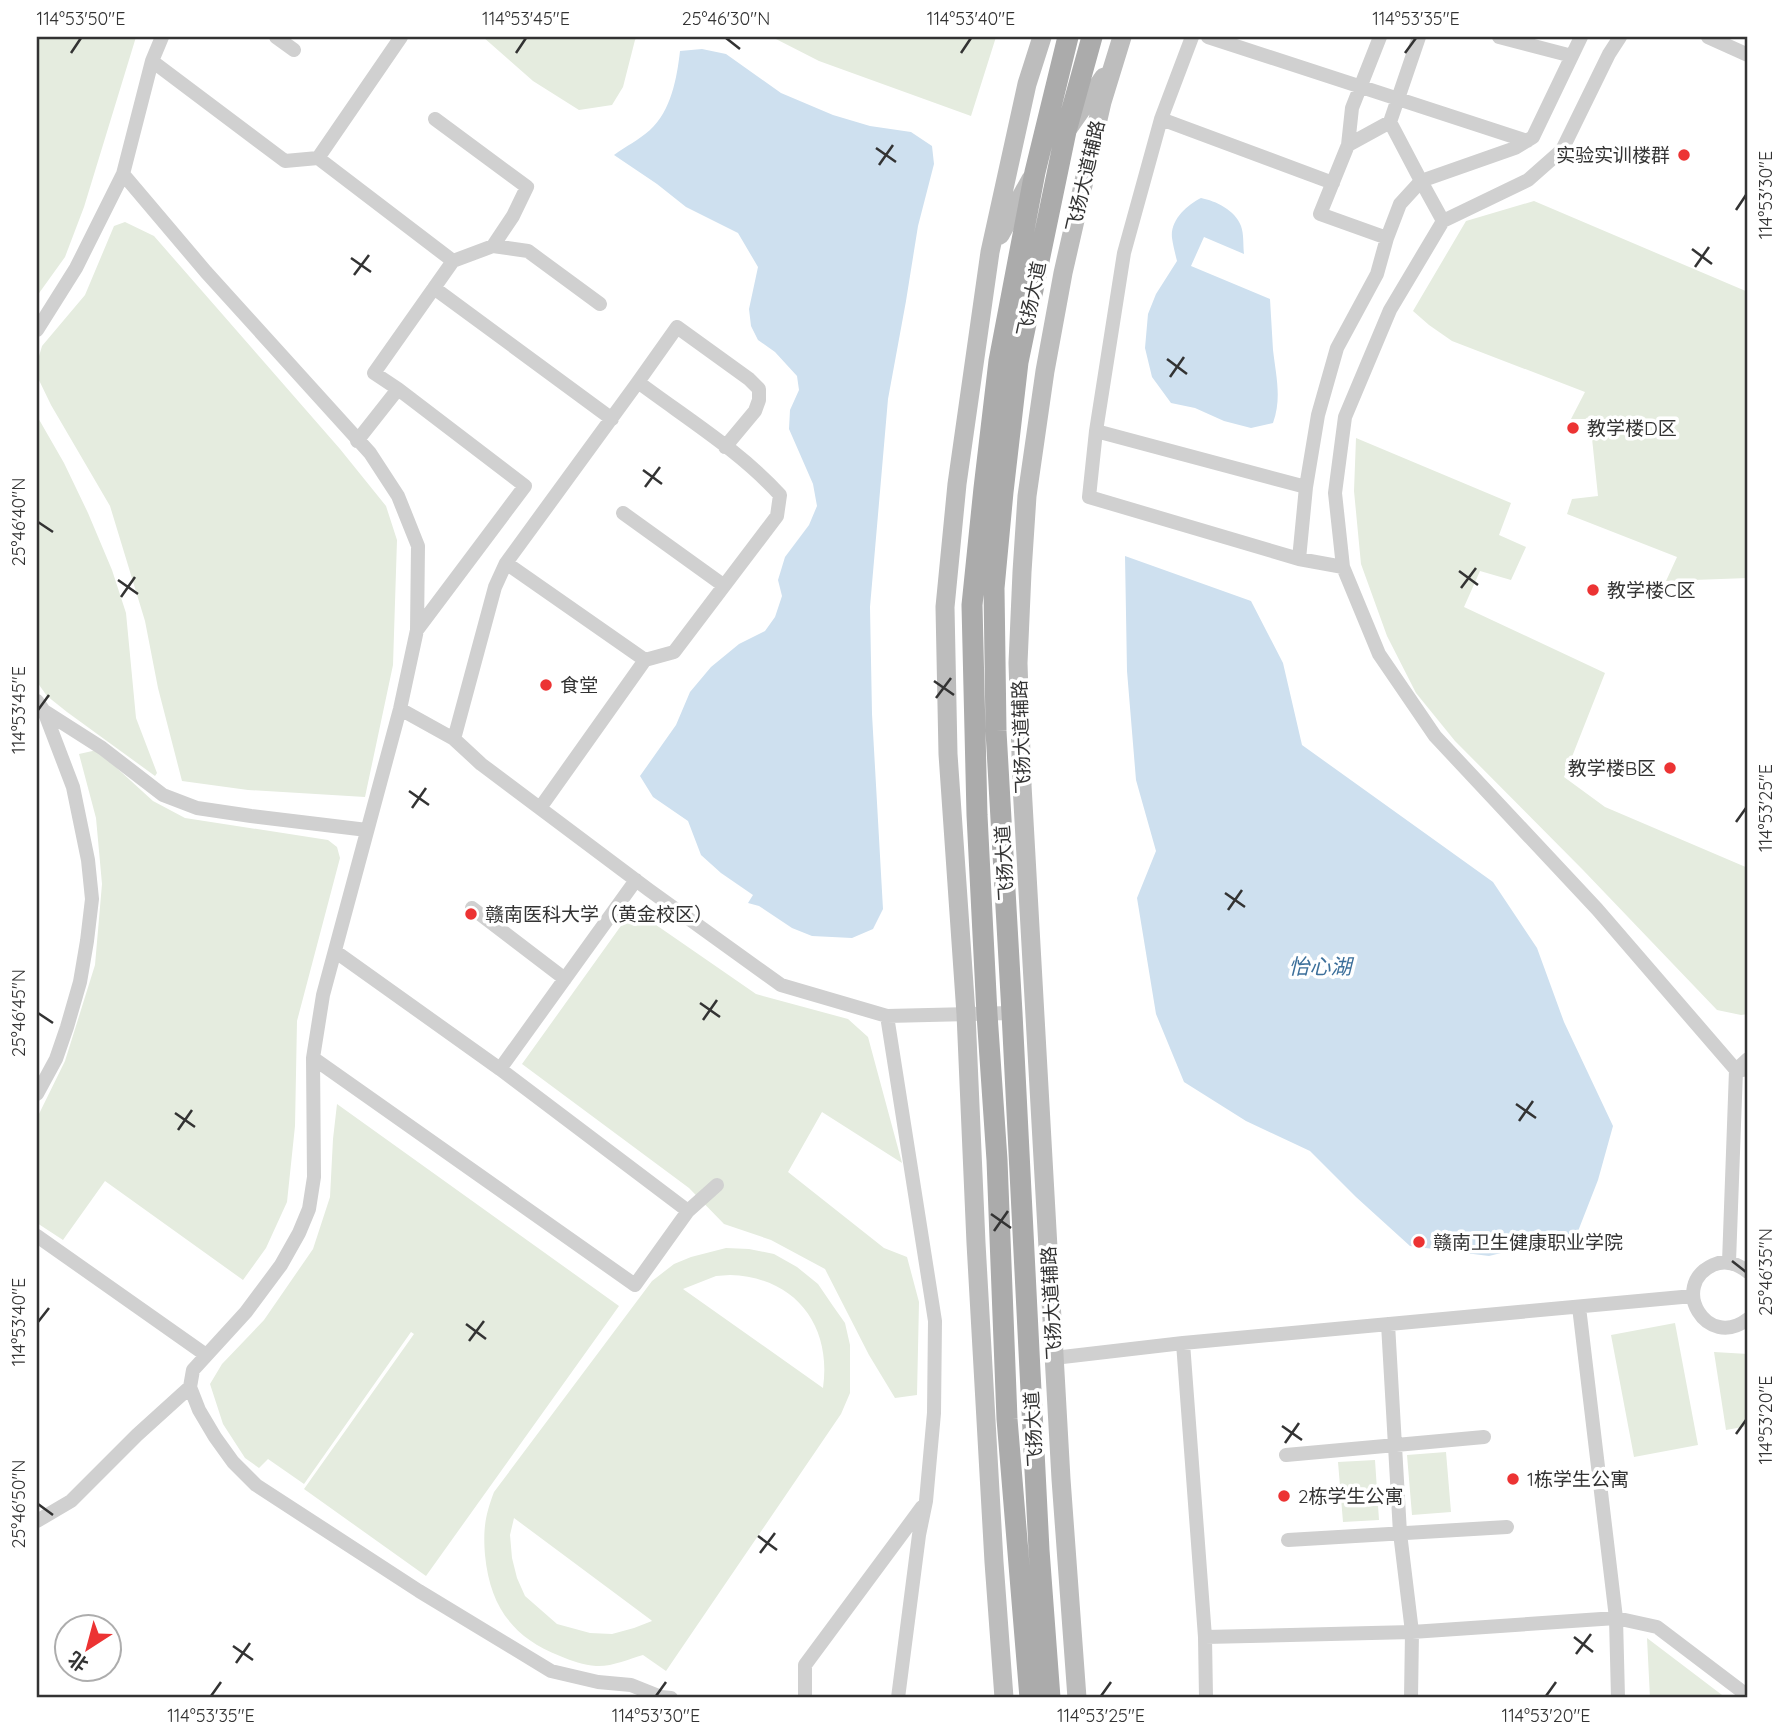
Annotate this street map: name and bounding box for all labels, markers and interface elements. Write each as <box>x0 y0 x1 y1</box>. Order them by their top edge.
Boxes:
text: 114°53'50"E <box>37 7 125 30</box>
text: 114°53'45"E <box>482 7 570 30</box>
text: 25°46'30"N <box>682 7 770 30</box>
text: 114°53'40"E <box>927 7 1015 30</box>
text: 114°53'35"E <box>1372 7 1460 30</box>
street label: 飞扬大道辅路 <box>1060 118 1110 234</box>
place label: 实验实训楼群 <box>1556 143 1670 167</box>
marker: 实验实训楼群 <box>1676 147 1692 163</box>
text: 114°53'30"E <box>1754 151 1777 239</box>
street label: 飞扬大道 <box>1011 259 1051 339</box>
place label: 教学楼D区 <box>1587 416 1677 440</box>
marker: 教学楼D区 <box>1565 420 1581 436</box>
text: 25°46'40"N <box>7 478 30 566</box>
place label: 教学楼C区 <box>1607 578 1695 602</box>
marker: 教学楼C区 <box>1585 582 1601 598</box>
text: 114°53'45"E <box>7 666 30 754</box>
place label: 食堂 <box>560 673 598 697</box>
marker: 食堂 <box>538 677 554 693</box>
street label: 飞扬大道辅路 <box>1007 680 1035 794</box>
place label: 教学楼B区 <box>1568 756 1656 780</box>
marker: 教学楼B区 <box>1662 760 1678 776</box>
text: 114°53'25"E <box>1754 764 1777 852</box>
street label: 飞扬大道 <box>990 824 1018 902</box>
place label: 赣南医科大学（黄金校区） <box>485 902 713 926</box>
marker: 赣南医科大学（黄金校区） <box>463 906 479 922</box>
water label: 怡心湖 <box>1289 953 1354 979</box>
text: 25°46'45"N <box>7 969 30 1057</box>
text: 25°46'35"N <box>1754 1228 1777 1316</box>
place label: 赣南卫生健康职业学院 <box>1433 1230 1623 1254</box>
marker: 赣南卫生健康职业学院 <box>1411 1234 1427 1250</box>
street label: 飞扬大道辅路 <box>1036 1245 1066 1361</box>
text: 114°53'40"E <box>7 1278 30 1366</box>
text: 114°53'20"E <box>1754 1375 1777 1465</box>
street label: 飞扬大道 <box>1019 1390 1047 1468</box>
text: 25°46'50"N <box>7 1460 30 1548</box>
place label: 1栋学生公寓 <box>1527 1467 1629 1491</box>
marker: 1栋学生公寓 <box>1505 1471 1521 1487</box>
place label: 2栋学生公寓 <box>1298 1484 1404 1508</box>
marker: 2栋学生公寓 <box>1276 1488 1292 1504</box>
north arrow <box>52 1612 122 1682</box>
text: 北 <box>63 1646 93 1677</box>
text: 114°53'35"E <box>167 1704 255 1727</box>
text: 114°53'30"E <box>612 1704 700 1727</box>
text: 114°53'25"E <box>1057 1704 1145 1727</box>
text: 114°53'20"E <box>1501 1704 1591 1727</box>

